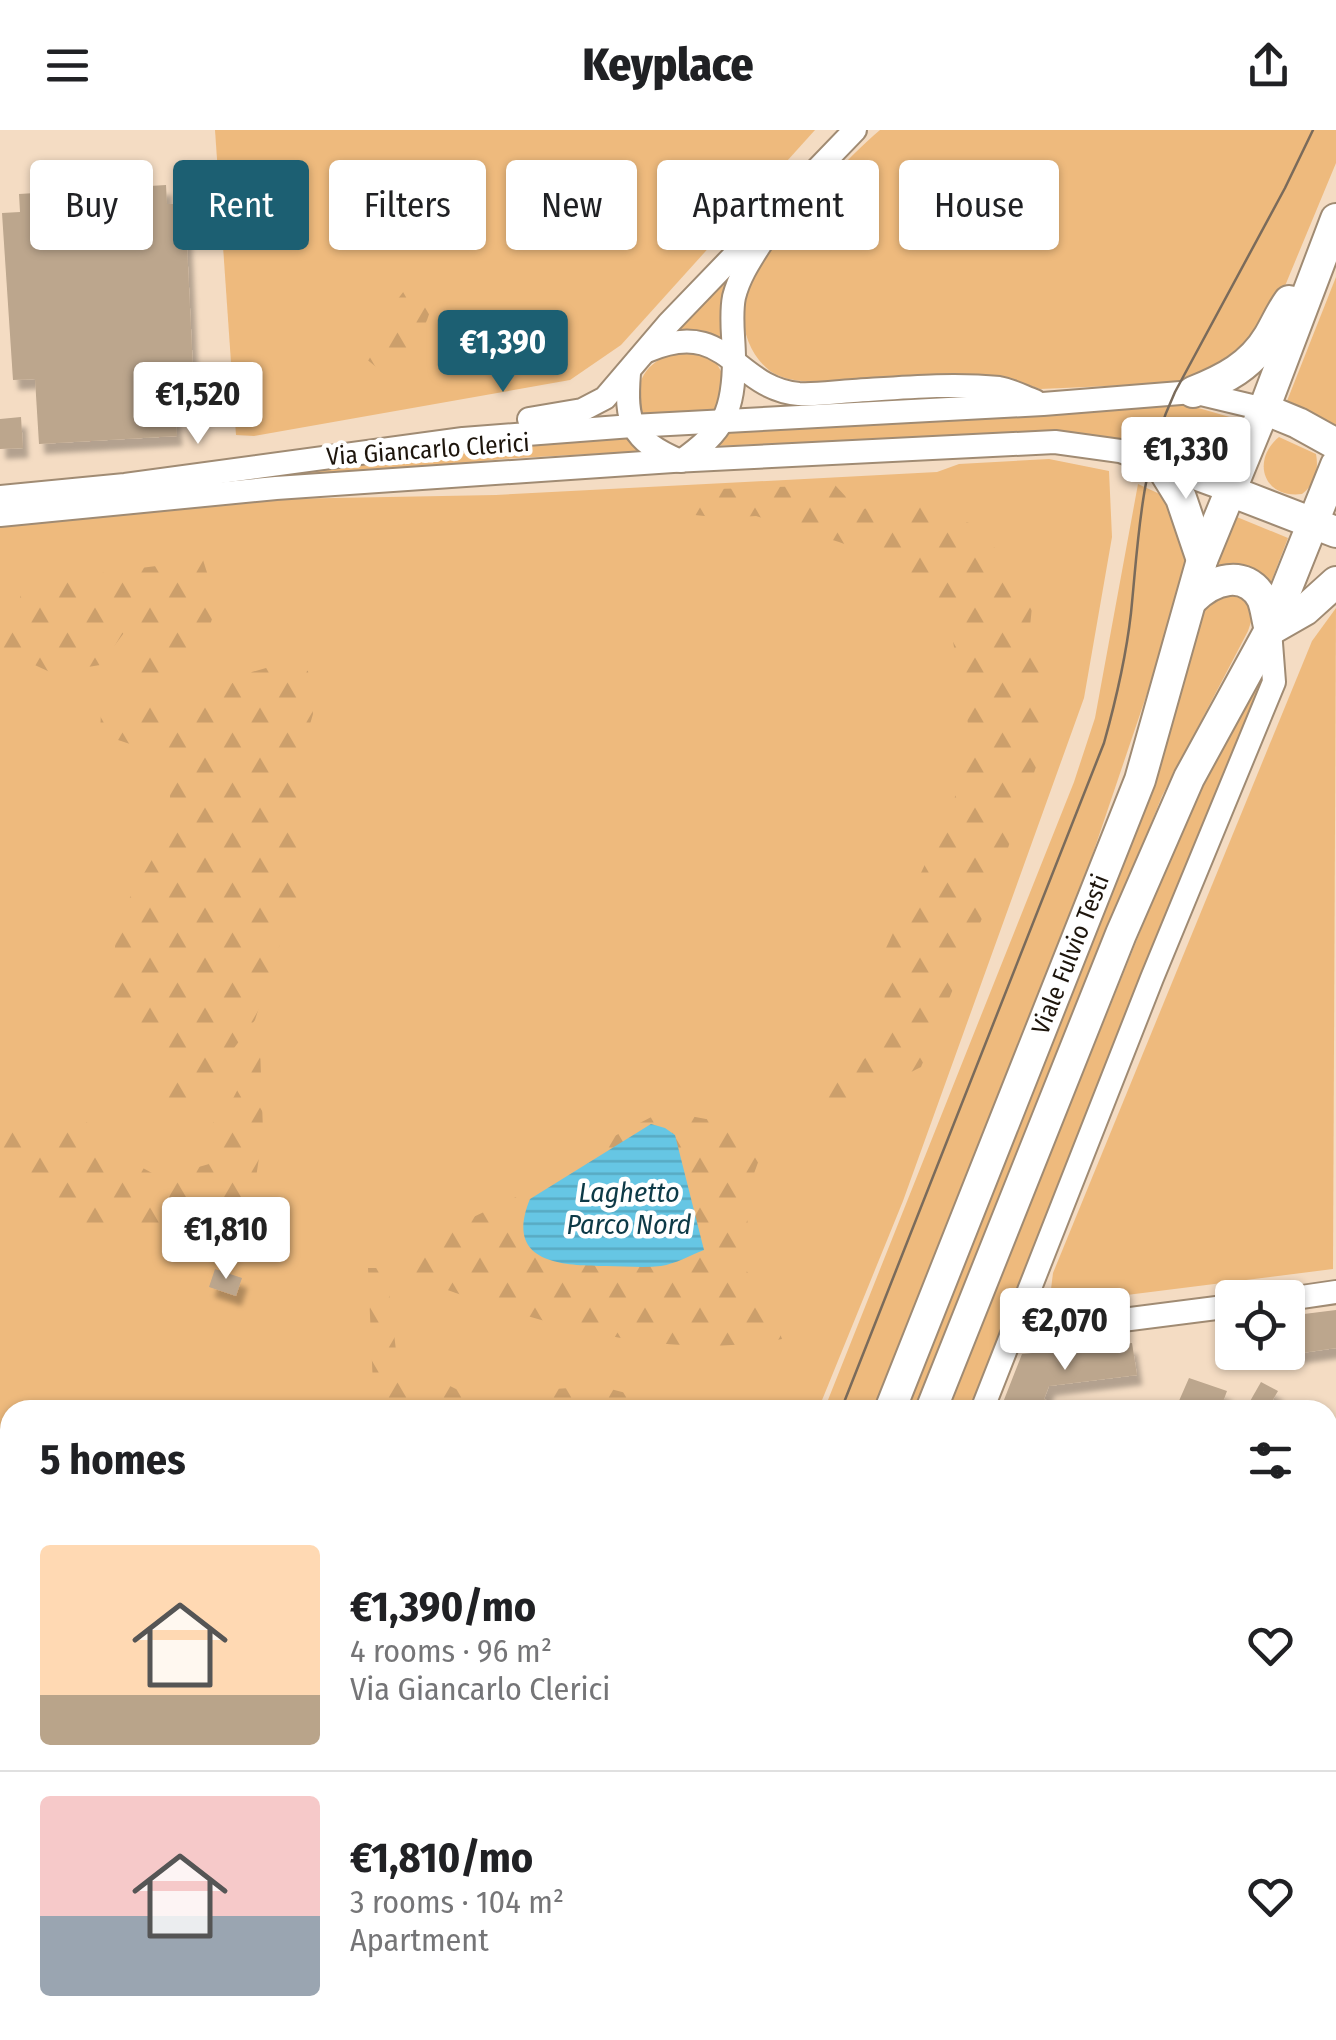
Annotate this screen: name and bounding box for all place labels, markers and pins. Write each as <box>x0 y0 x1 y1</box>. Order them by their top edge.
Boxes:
pin: €1,390 <box>422 310 584 395</box>
pin: €1,520 <box>117 362 279 447</box>
pin: €1,330 <box>1105 417 1267 502</box>
pin: €1,810 <box>145 1197 307 1282</box>
pin: €2,070 <box>984 1288 1146 1373</box>

